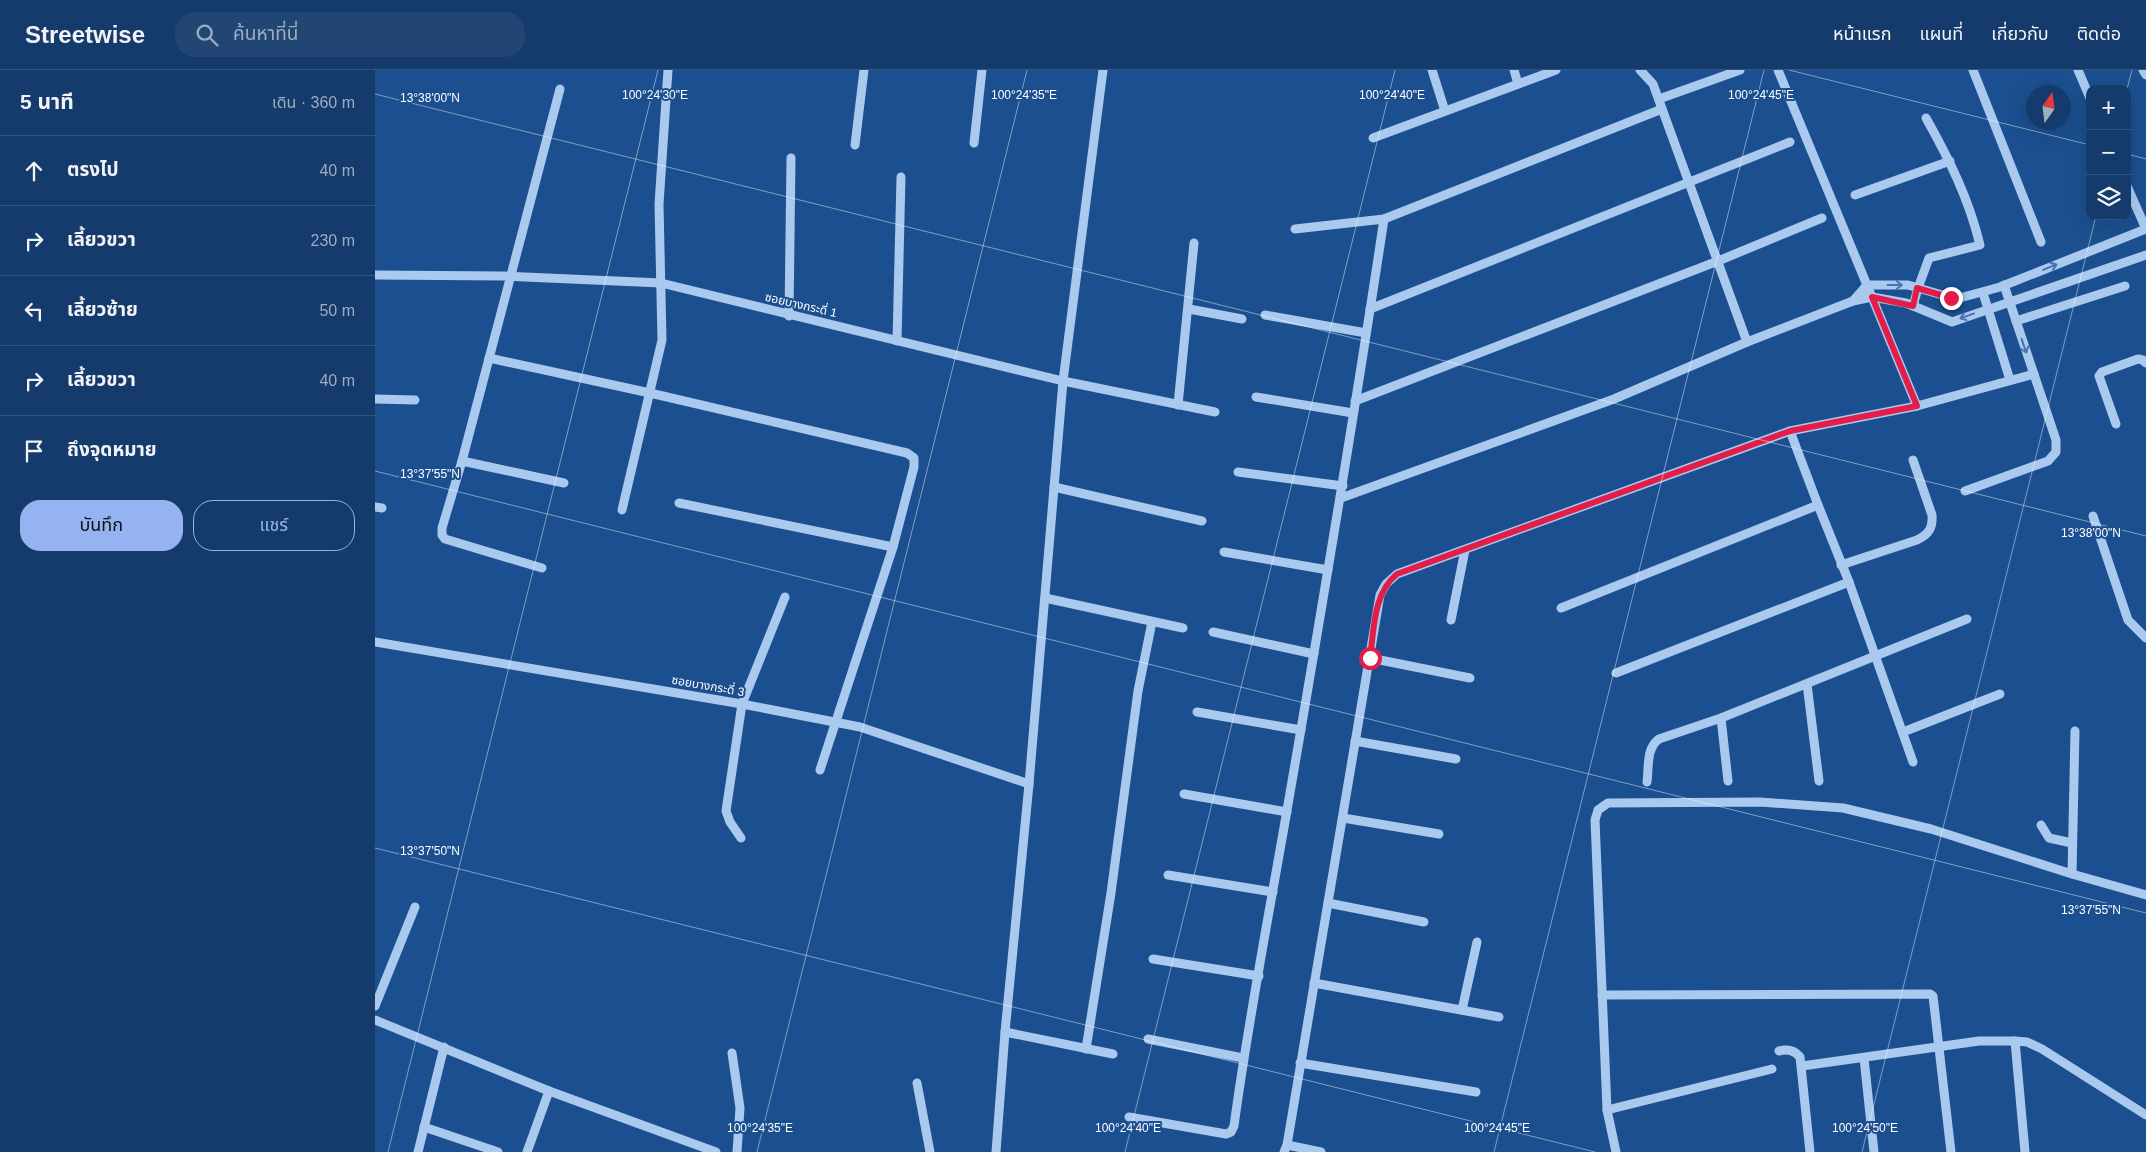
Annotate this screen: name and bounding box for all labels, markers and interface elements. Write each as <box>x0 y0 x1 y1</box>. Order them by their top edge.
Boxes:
search box <box>175 12 525 57</box>
text: Streetwise <box>25 21 145 48</box>
icon: search <box>193 21 221 49</box>
text: ค้นหาที่นี่ <box>233 23 298 44</box>
text: หน้าแรก <box>1833 24 1891 44</box>
text: แผนที่ <box>1919 24 1963 44</box>
text: เกี่ยวกับ <box>1991 24 2049 44</box>
text: ติดต่อ <box>2077 24 2121 44</box>
north arrow <box>2026 85 2071 130</box>
map controls <box>2086 85 2131 220</box>
button: + <box>2086 85 2131 130</box>
text: 100°24'30"E <box>622 88 688 102</box>
text: 100°24'35"E <box>991 88 1057 102</box>
text: 100°24'40"E <box>1359 88 1425 102</box>
text: 100°24'45"E <box>1728 88 1794 102</box>
text: 5 นาที <box>20 90 74 113</box>
text: 13°38'00"N <box>400 91 460 105</box>
text: เดิน · 360 m <box>272 94 355 111</box>
button: − <box>2086 130 2131 175</box>
icon: ahead <box>20 157 48 185</box>
text: ตรงไป <box>67 159 119 180</box>
text: 40 m <box>319 162 355 179</box>
button: layers <box>2086 175 2131 220</box>
icon: right <box>20 227 48 255</box>
text: เลี้ยวขวา <box>67 229 136 250</box>
text: 230 m <box>311 232 355 249</box>
one-way arrow <box>2042 262 2057 271</box>
one-way arrow <box>1886 280 1902 290</box>
route end <box>1940 287 1963 310</box>
street label: ซอยบางกระดี่ 1 <box>763 288 839 320</box>
icon: left <box>20 297 48 325</box>
text: เลี้ยวซ้าย <box>67 299 138 320</box>
text: 50 m <box>319 302 355 319</box>
one-way arrow <box>1960 312 1976 321</box>
one-way arrow <box>2020 338 2030 354</box>
icon: right <box>20 367 48 395</box>
text: เลี้ยวขวา <box>67 369 136 390</box>
text: 40 m <box>319 372 355 389</box>
icon: arrive <box>20 437 48 465</box>
text: ถึงจุดหมาย <box>67 439 157 460</box>
text: 13°37'55"N <box>400 467 460 481</box>
button: บันทึก <box>20 500 183 551</box>
button: แชร์ <box>193 500 355 551</box>
text: 13°38'00"N <box>2061 526 2121 540</box>
route start <box>1359 647 1382 670</box>
street label: ซอยบางกระดี่ 3 <box>670 671 746 699</box>
text: 13°37'50"N <box>400 844 460 858</box>
text: 13°37'55"N <box>2061 903 2121 917</box>
text: 100°24'35"E <box>727 1121 793 1135</box>
text: 100°24'40"E <box>1095 1121 1161 1135</box>
text: 100°24'45"E <box>1464 1121 1530 1135</box>
text: 100°24'50"E <box>1832 1121 1898 1135</box>

